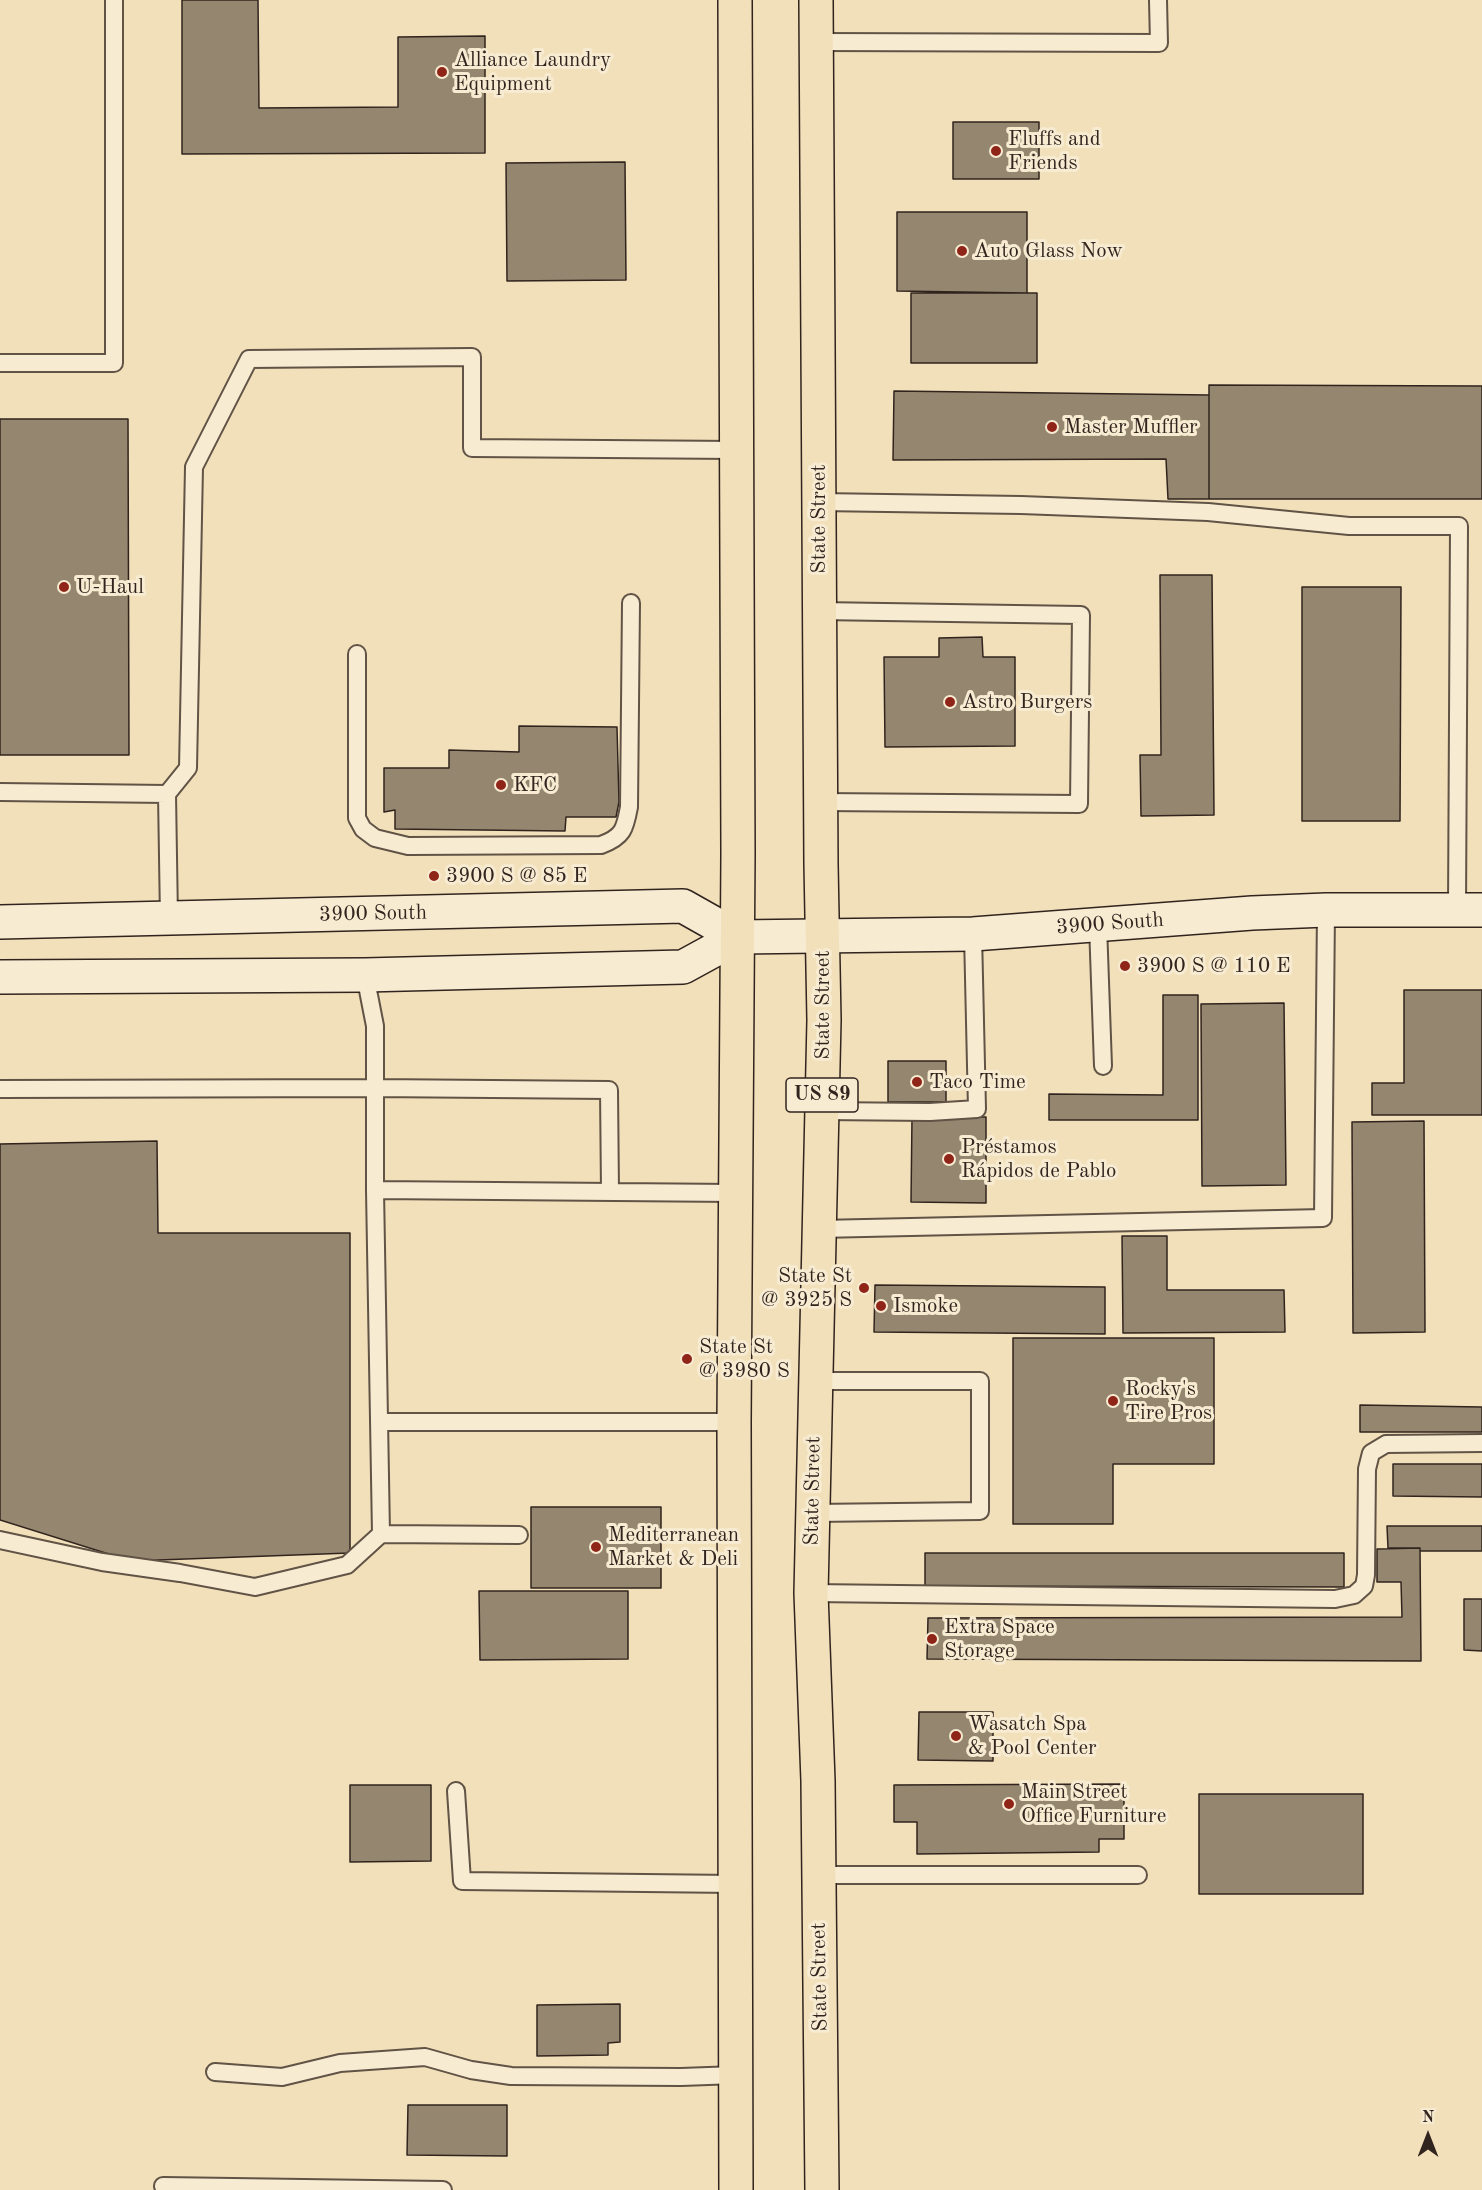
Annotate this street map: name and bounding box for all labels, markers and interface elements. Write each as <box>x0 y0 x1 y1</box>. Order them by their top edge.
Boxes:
place label: Alliance Laundry Equipment <box>454 47 611 97</box>
marker: Alliance Laundry Equipment <box>435 65 449 79</box>
place label: Fluffs and Friends <box>1008 126 1101 176</box>
marker: Fluffs and Friends <box>989 144 1003 158</box>
place label: Auto Glass Now <box>974 238 1123 264</box>
marker: Auto Glass Now <box>955 244 969 258</box>
place label: Master Muffler <box>1064 414 1198 440</box>
marker: Master Muffler <box>1045 420 1059 434</box>
street label: State Street <box>806 464 832 574</box>
place label: U-Haul <box>76 574 144 600</box>
marker: U-Haul <box>57 580 71 594</box>
place label: Astro Burgers <box>962 689 1092 715</box>
marker: Astro Burgers <box>943 695 957 709</box>
place label: KFC <box>513 772 557 798</box>
marker: KFC <box>494 778 508 792</box>
place label: 3900 S @ 85 E <box>446 863 587 889</box>
marker: 3900 S @ 85 E <box>427 869 441 883</box>
street label: 3900 South <box>319 900 427 928</box>
street label: 3900 South <box>1055 908 1165 940</box>
street label: State Street <box>810 950 836 1060</box>
place label: 3900 S @ 110 E <box>1137 953 1291 979</box>
marker: 3900 S @ 110 E <box>1118 959 1132 973</box>
place label: Taco Time <box>929 1069 1026 1095</box>
marker: Taco Time <box>910 1075 924 1089</box>
road number: US 89 <box>786 1078 858 1112</box>
place label: Préstamos Rápidos de Pablo <box>961 1134 1116 1184</box>
marker: Préstamos Rápidos de Pablo <box>942 1152 956 1166</box>
place label: State St @ 3925 S <box>761 1263 852 1313</box>
marker: State St @ 3925 S <box>857 1281 871 1295</box>
place label: Ismoke <box>893 1293 958 1319</box>
marker: Ismoke <box>874 1299 888 1313</box>
place label: State St @ 3980 S <box>699 1334 790 1384</box>
marker: State St @ 3980 S <box>680 1352 694 1366</box>
place label: Rocky's Tire Pros <box>1125 1376 1212 1426</box>
marker: Rocky's Tire Pros <box>1106 1394 1120 1408</box>
street label: State Street <box>799 1436 827 1546</box>
place label: Mediterranean Market & Deli <box>608 1522 739 1572</box>
marker: Mediterranean Market & Deli <box>589 1540 603 1554</box>
place label: Extra Space Storage <box>944 1614 1055 1664</box>
marker: Extra Space Storage <box>925 1632 939 1646</box>
place label: Wasatch Spa & Pool Center <box>968 1711 1097 1761</box>
marker: Wasatch Spa & Pool Center <box>949 1729 963 1743</box>
place label: Main Street Office Furniture <box>1021 1779 1166 1829</box>
marker: Main Street Office Furniture <box>1002 1797 1016 1811</box>
street label: State Street <box>806 1922 834 2032</box>
north arrow <box>1398 2106 1458 2166</box>
text: N <box>1422 2110 1434 2126</box>

